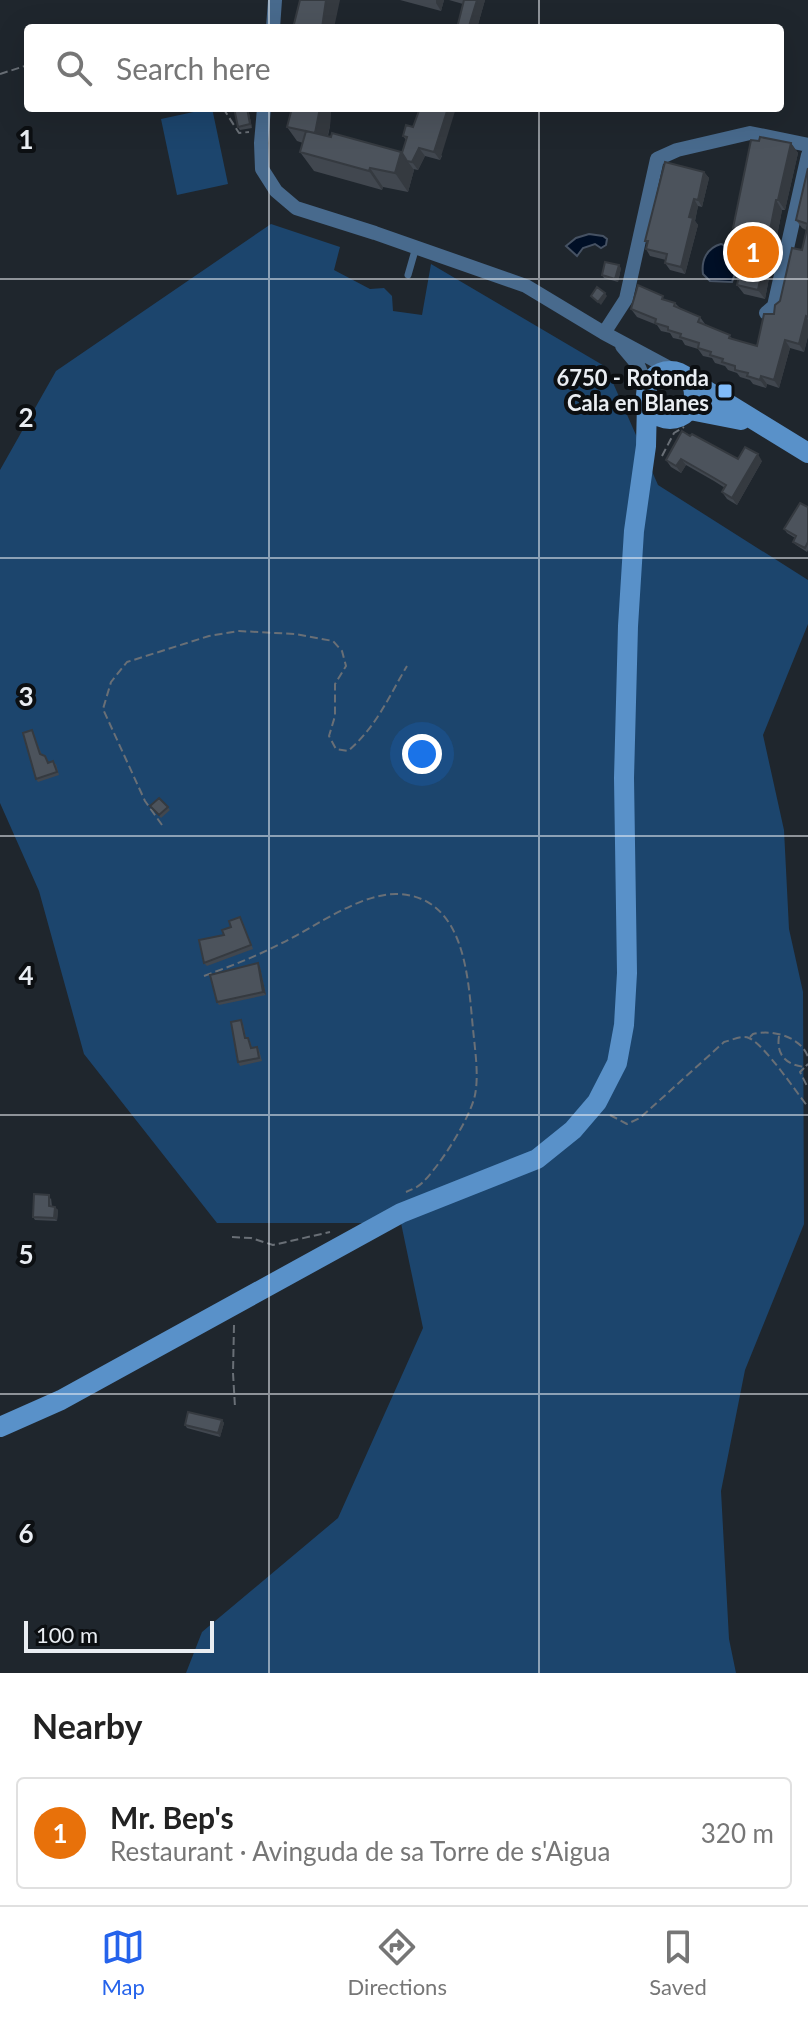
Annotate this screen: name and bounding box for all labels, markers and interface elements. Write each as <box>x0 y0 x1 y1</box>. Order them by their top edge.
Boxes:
search box <box>24 24 784 112</box>
icon: search <box>52 46 96 90</box>
text: Search here <box>116 50 271 86</box>
text: 1 <box>18 123 34 155</box>
pin: 1 <box>727 222 779 282</box>
place label: 6750 - Rotonda Cala en Blanes <box>556 364 709 416</box>
marker: 6750 - Rotonda Cala en Blanes <box>716 382 734 400</box>
text: 2 <box>18 401 34 433</box>
text: 3 <box>18 680 34 712</box>
your location <box>402 734 442 774</box>
text: 4 <box>18 959 34 991</box>
text: 5 <box>18 1238 34 1270</box>
text: 6 <box>18 1517 34 1549</box>
scale bar <box>24 1617 214 1653</box>
text: 100 m <box>36 1621 98 1648</box>
text: Nearby <box>32 1705 143 1746</box>
text: Mr. Bep's <box>110 1799 234 1835</box>
text: 1 <box>52 1817 68 1849</box>
text: 320 m <box>701 1817 774 1849</box>
text: Restaurant · Avinguda de sa Torre de s'Aigua <box>110 1835 611 1867</box>
tab: Map <box>101 1925 145 2000</box>
tab: Directions <box>348 1925 447 2000</box>
tab: Saved <box>649 1925 707 2000</box>

